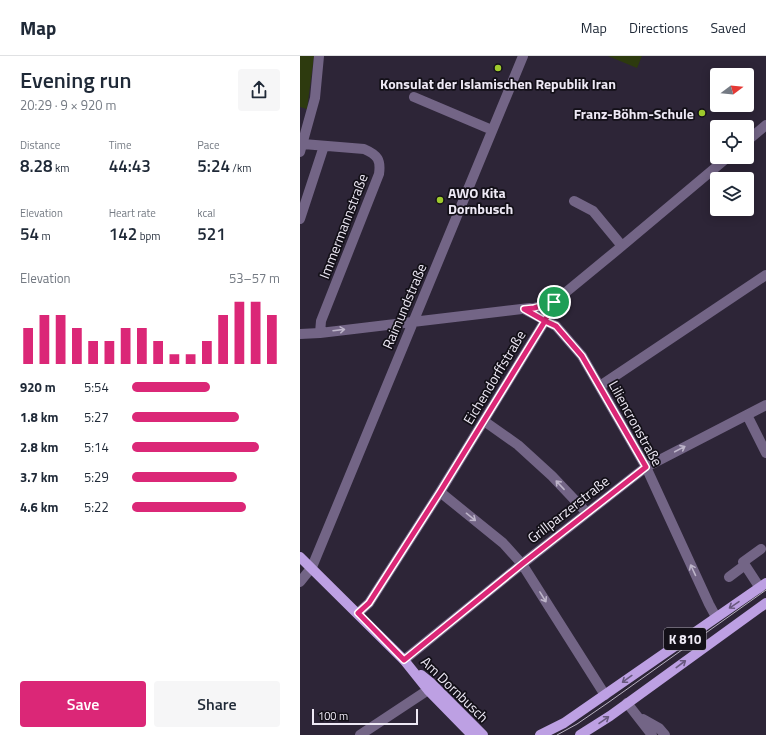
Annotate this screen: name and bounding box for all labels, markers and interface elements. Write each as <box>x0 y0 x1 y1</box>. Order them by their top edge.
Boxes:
text: Map <box>20 13 56 42</box>
text: Map <box>581 17 607 38</box>
text: Directions <box>629 17 688 38</box>
text: Saved <box>710 17 746 38</box>
text: Evening run <box>20 63 131 97</box>
marker: Konsulat der Islamischen Republik Iran <box>493 63 503 73</box>
north arrow <box>710 68 754 112</box>
map controls <box>710 68 754 216</box>
button: share <box>238 69 280 111</box>
place label: Konsulat der Islamischen Republik Iran <box>380 73 616 94</box>
text: 20:29 · 9 × 920 m <box>20 95 116 115</box>
place label: Franz-Böhm-Schule <box>574 103 694 124</box>
marker: Franz-Böhm-Schule <box>697 108 707 118</box>
button: locate <box>710 120 754 164</box>
text: Distance <box>20 137 60 153</box>
text: Time <box>109 137 132 153</box>
text: Pace <box>197 137 220 153</box>
text: 8.28 <box>20 153 53 179</box>
text: 44:43 <box>109 153 151 179</box>
text: 5:24 <box>197 153 230 179</box>
text: km <box>53 160 70 176</box>
text: /km <box>230 160 251 176</box>
street label: Immermannstraße <box>313 170 373 282</box>
button: layers <box>710 172 754 216</box>
place label: AWO Kita Dornbusch <box>448 182 513 219</box>
marker: AWO Kita Dornbusch <box>435 195 445 205</box>
text: Elevation <box>20 205 63 221</box>
text: Heart rate <box>109 205 156 221</box>
text: kcal <box>197 205 215 221</box>
text: 54 <box>20 221 39 247</box>
text: 142 <box>109 221 137 247</box>
text: 521 <box>197 221 226 247</box>
text: m <box>39 228 51 244</box>
text: bpm <box>137 228 160 244</box>
street label: Raimundstraße <box>377 260 431 352</box>
text: Elevation <box>20 268 71 288</box>
text: 53–57 m <box>229 268 280 288</box>
pin <box>537 285 571 319</box>
icon: arrive <box>543 291 565 313</box>
street label: Eichendorffstraße <box>458 326 530 428</box>
one-way arrow <box>332 327 345 334</box>
street label: Liliencronstraße <box>604 376 668 470</box>
text: 920 m <box>20 377 56 397</box>
text: 5:54 <box>84 377 109 397</box>
text: 1.8 km <box>20 407 58 427</box>
text: 5:27 <box>84 407 109 427</box>
text: 2.8 km <box>20 437 58 457</box>
text: 5:14 <box>84 437 109 457</box>
one-way arrow <box>674 444 686 452</box>
text: 3.7 km <box>20 467 58 487</box>
text: 5:29 <box>84 467 109 487</box>
street label: Grillparzerstraße <box>523 470 613 548</box>
one-way arrow <box>556 480 565 490</box>
text: 4.6 km <box>20 497 58 517</box>
text: 5:22 <box>84 497 109 517</box>
one-way arrow <box>465 512 476 521</box>
one-way arrow <box>689 564 696 576</box>
one-way arrow <box>539 591 547 602</box>
one-way arrow <box>729 601 740 609</box>
road number: K 810 <box>664 628 706 650</box>
street label: Am Dornbusch <box>416 651 494 727</box>
one-way arrow <box>676 659 687 668</box>
one-way arrow <box>621 675 632 683</box>
button: Save <box>20 681 146 727</box>
button: Share <box>154 681 280 727</box>
scale bar <box>312 707 418 726</box>
text: 100 m <box>318 708 348 724</box>
one-way arrow <box>598 716 609 724</box>

